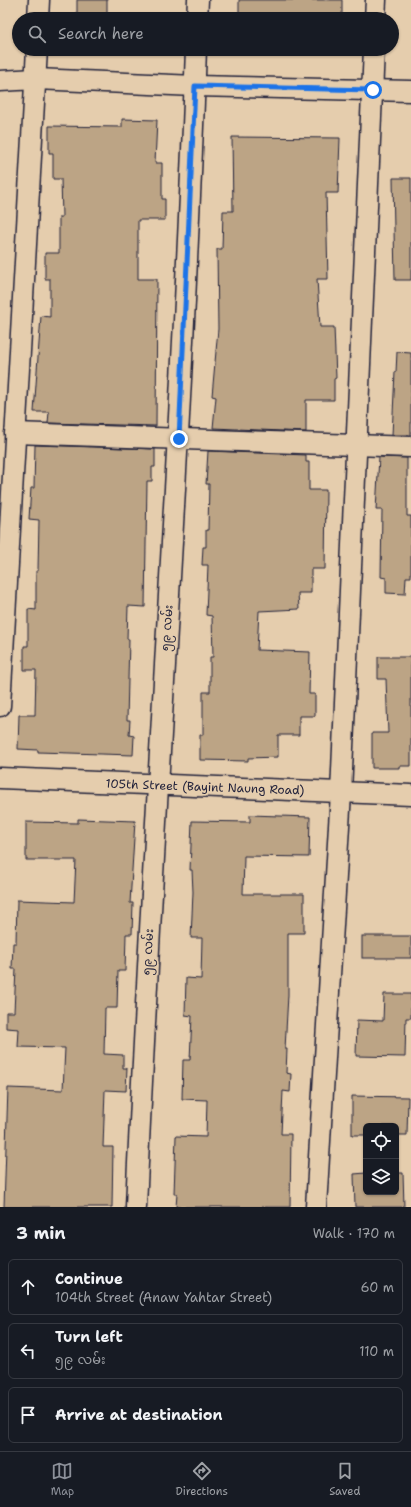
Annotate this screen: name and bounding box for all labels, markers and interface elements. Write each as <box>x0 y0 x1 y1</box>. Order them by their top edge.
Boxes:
search box <box>12 12 399 56</box>
icon: search <box>26 23 48 45</box>
text: Search here <box>58 24 144 44</box>
route start <box>364 81 382 99</box>
route end <box>170 430 188 448</box>
street label: ၅၉ လမ်း <box>156 604 179 652</box>
street label: 105th Street (Bayint Naung Road) <box>105 776 305 798</box>
street label: ၅၉ လမ်း <box>138 928 159 976</box>
map controls <box>363 1123 399 1195</box>
button: locate <box>363 1123 399 1159</box>
button: layers <box>363 1159 399 1195</box>
text: 3 min <box>16 1222 66 1244</box>
text: Walk · 170 m <box>313 1225 395 1242</box>
text: Continue <box>55 1269 123 1289</box>
icon: ahead <box>17 1276 39 1298</box>
text: 60 m <box>361 1279 394 1296</box>
text: 104th Street (Anaw Yahtar Street) <box>55 1289 272 1306</box>
text: Turn left <box>55 1327 123 1347</box>
icon: left <box>17 1340 39 1362</box>
text: 110 m <box>359 1343 394 1360</box>
text: ၅၉ လမ်း <box>55 1351 106 1368</box>
icon: arrive <box>17 1404 39 1426</box>
text: Arrive at destination <box>55 1405 223 1425</box>
tab: Map <box>51 1460 74 1499</box>
tab: Directions <box>175 1460 228 1499</box>
tab: Saved <box>329 1460 360 1499</box>

